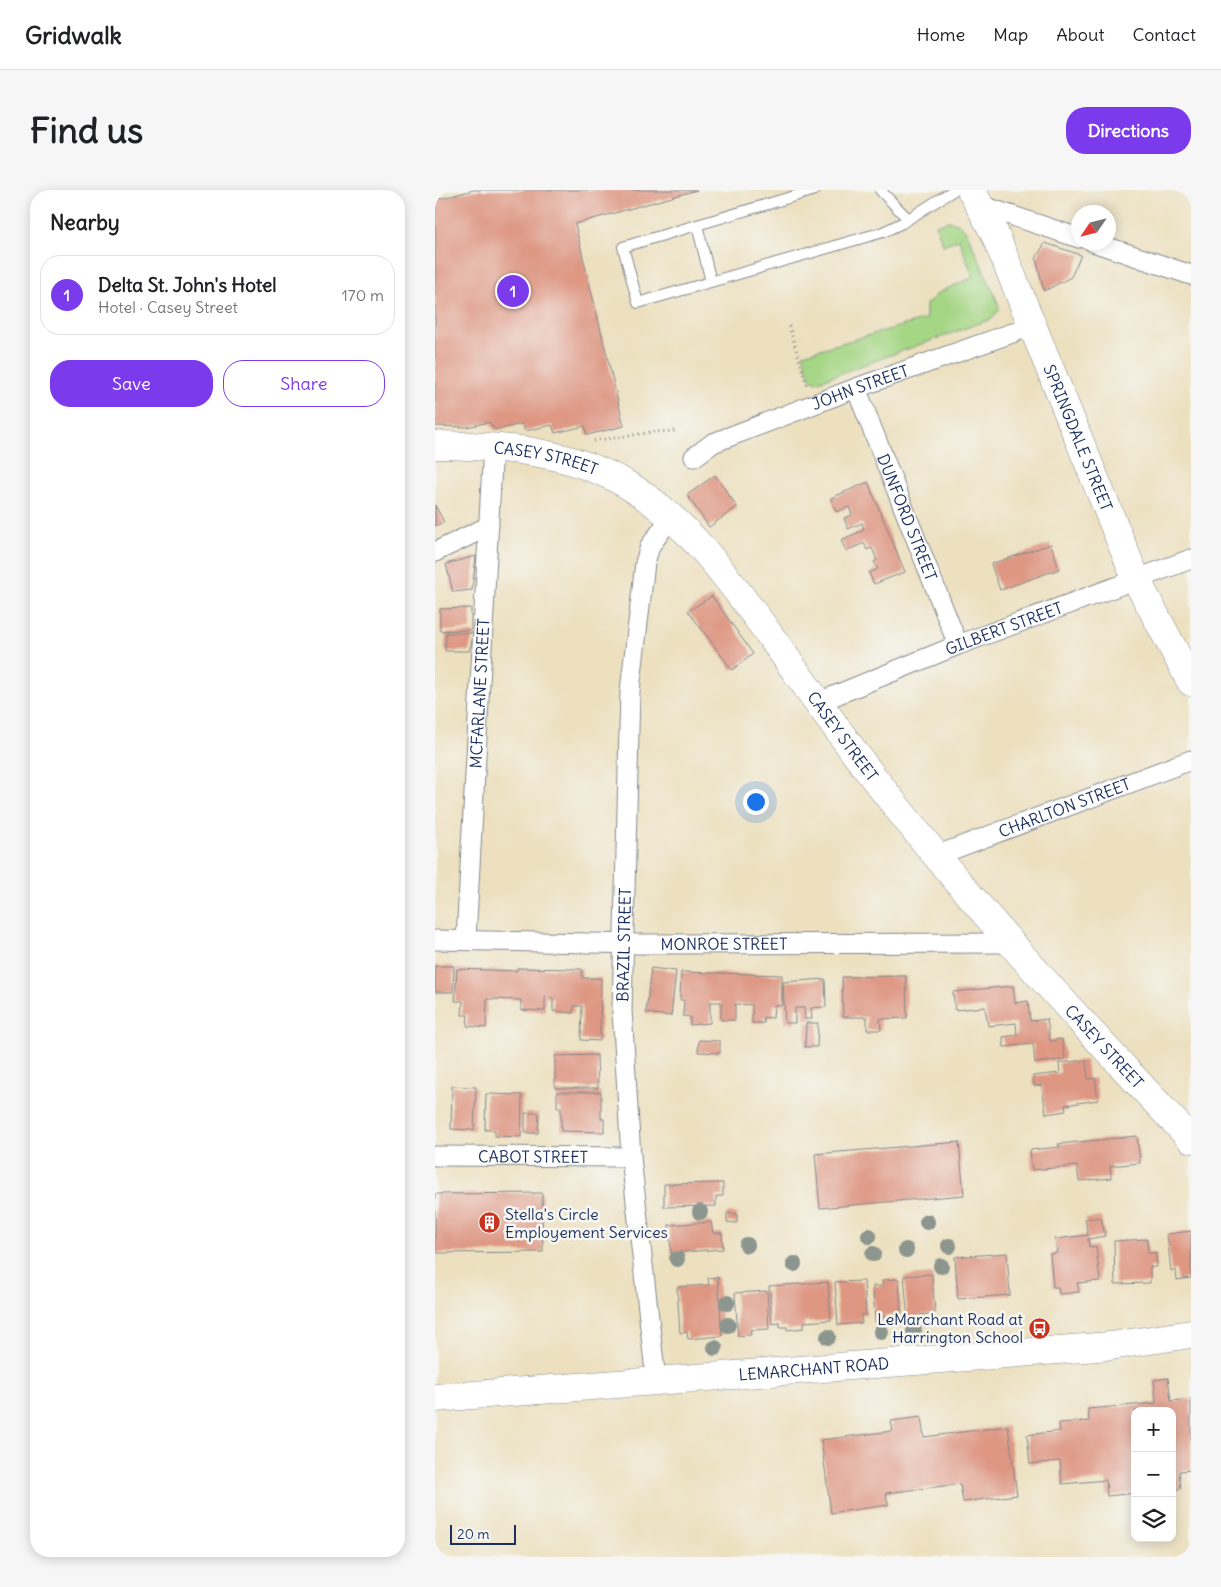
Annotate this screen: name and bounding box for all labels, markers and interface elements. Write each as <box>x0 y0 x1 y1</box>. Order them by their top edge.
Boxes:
text: Gridwalk <box>25 20 122 50</box>
text: Home <box>917 23 965 46</box>
text: Map <box>993 23 1028 46</box>
text: About <box>1056 23 1104 46</box>
text: Contact <box>1132 23 1196 46</box>
button: Directions <box>1066 107 1191 154</box>
text: Find us <box>30 108 143 152</box>
north arrow <box>1071 205 1116 250</box>
text: Nearby <box>50 209 120 236</box>
pin: 1 <box>497 272 529 310</box>
text: Delta St. John's Hotel <box>98 273 277 297</box>
text: 1 <box>64 285 70 305</box>
text: 170 m <box>341 285 384 305</box>
text: Hotel · Casey Street <box>98 297 238 317</box>
button: Save <box>50 360 213 407</box>
button: Share <box>223 360 385 407</box>
street label: JOHN STREET <box>809 360 911 414</box>
street label: SPRINGDALE STREET <box>1039 361 1117 514</box>
street label: CASEY STREET <box>493 437 601 479</box>
street label: DUNFORD STREET <box>873 451 941 583</box>
street label: GILBERT STREET <box>942 597 1065 659</box>
street label: MCFARLANE STREET <box>465 618 494 769</box>
street label: CASEY STREET <box>803 687 882 785</box>
street label: CHARLTON STREET <box>996 774 1133 841</box>
your location <box>743 789 769 815</box>
street label: BRAZIL STREET <box>612 887 635 1002</box>
street label: MONROE STREET <box>661 934 787 954</box>
street label: CASEY STREET <box>1061 1001 1148 1092</box>
street label: CABOT STREET <box>478 1146 588 1167</box>
place label: Stella's Circle Employement Services <box>505 1204 668 1242</box>
building icon: Stella's Circle Employement Services <box>477 1211 501 1235</box>
place label: LeMarchant Road at Harrington School <box>877 1309 1024 1347</box>
bus stop icon: LeMarchant Road at Harrington School <box>1027 1316 1051 1340</box>
street label: LEMARCHANT ROAD <box>738 1353 890 1385</box>
map controls <box>1131 1407 1176 1542</box>
button: + <box>1131 1407 1176 1452</box>
button: − <box>1131 1452 1176 1497</box>
button: layers <box>1131 1497 1176 1542</box>
scale bar <box>450 1522 516 1545</box>
text: 20 m <box>457 1525 490 1543</box>

